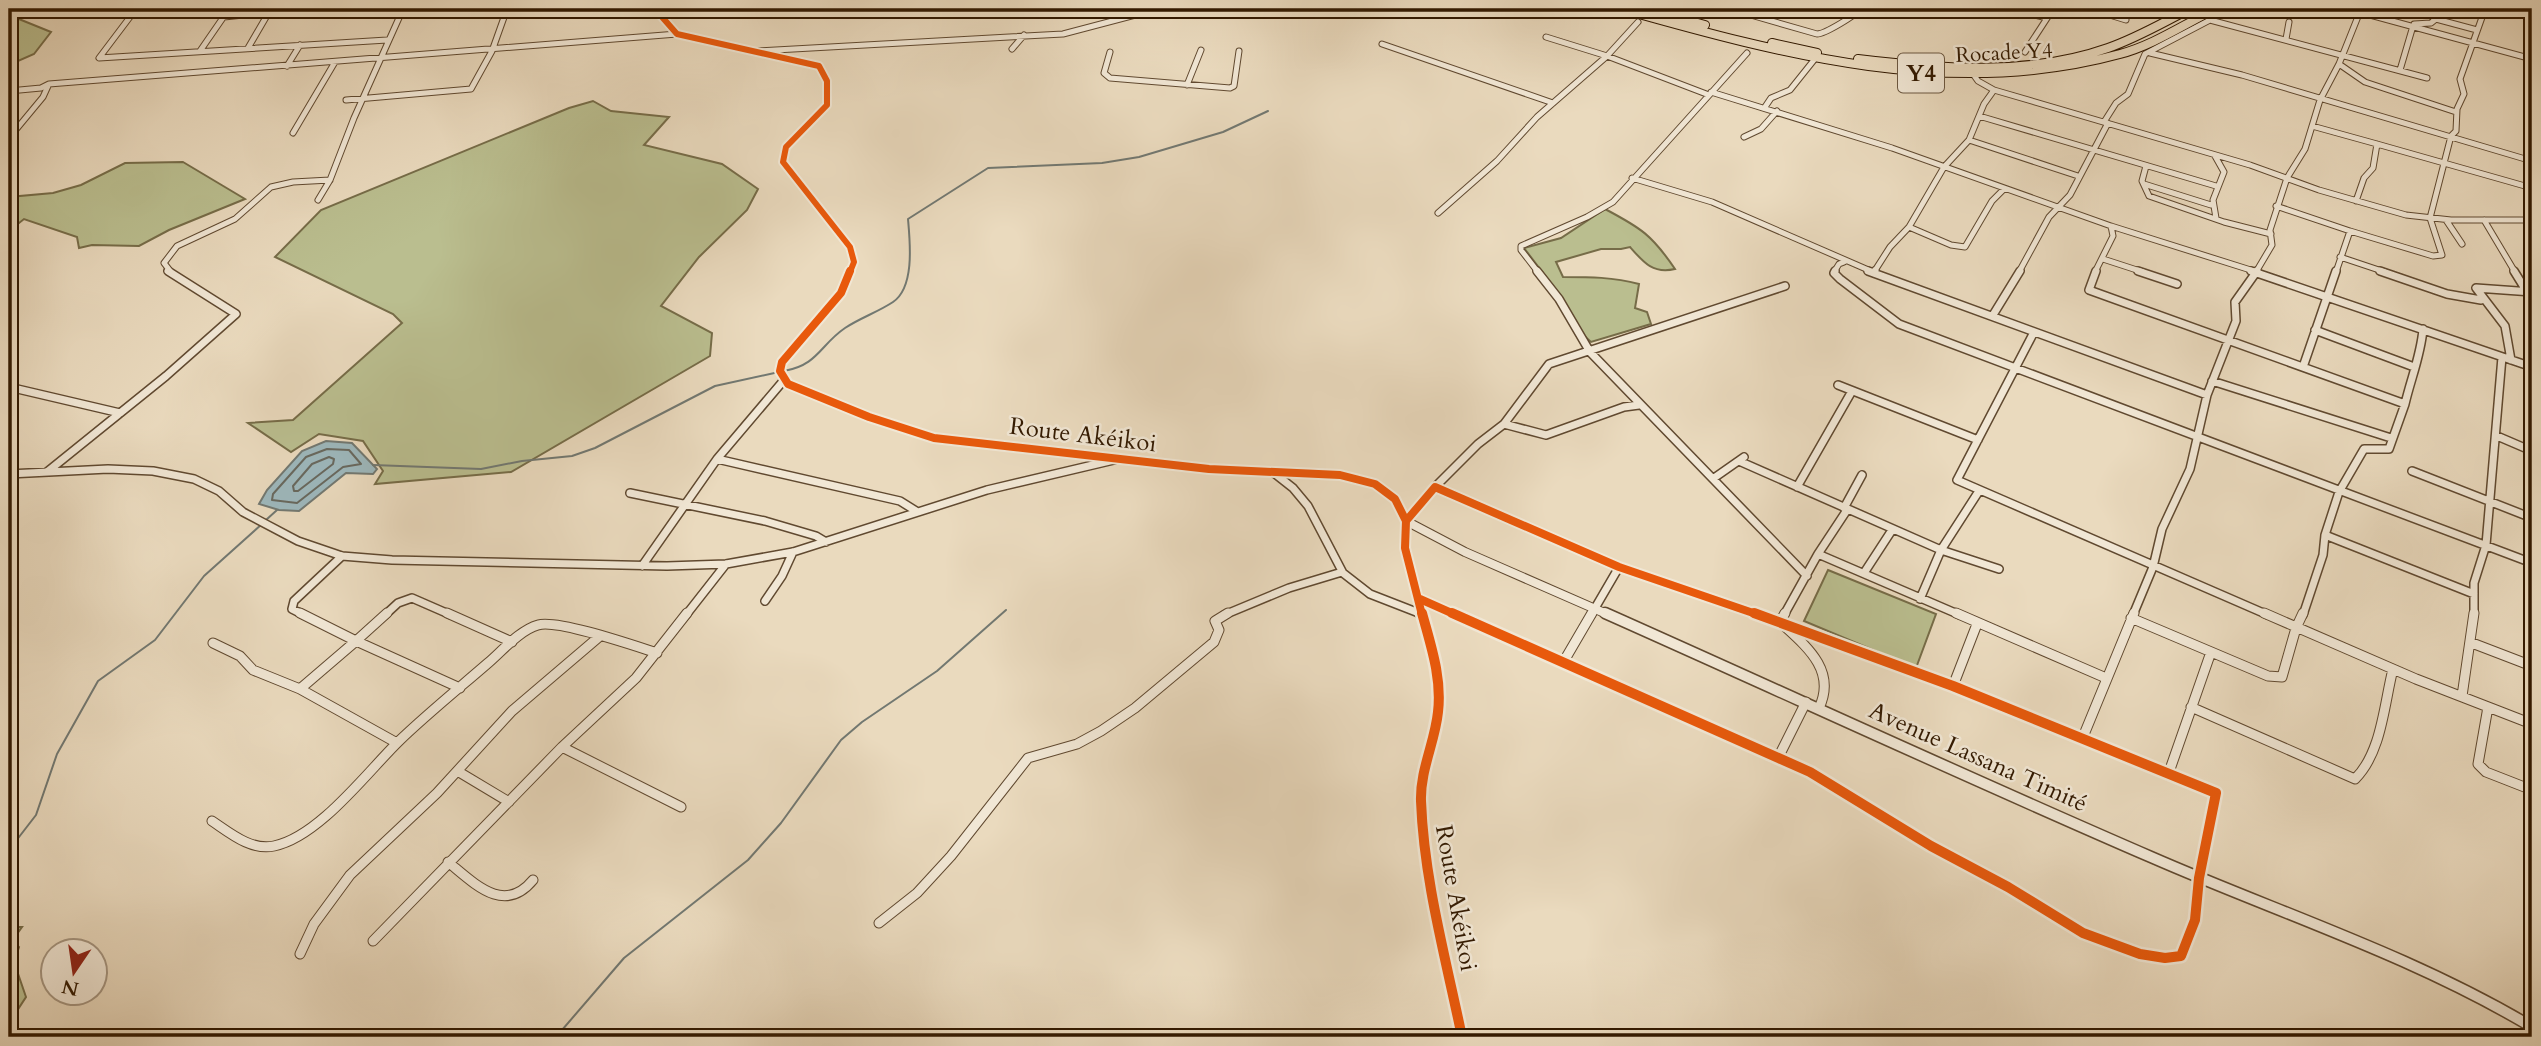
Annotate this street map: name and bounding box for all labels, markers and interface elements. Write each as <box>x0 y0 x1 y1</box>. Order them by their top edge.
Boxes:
street label: Rocade Y4 <box>1955 36 2054 70</box>
road number: Y4 <box>1898 54 1944 92</box>
street label: Route Akéikoi <box>1008 410 1159 460</box>
street label: Avenue Lassana Timité <box>1864 694 2092 820</box>
street label: Route Akéikoi <box>1427 822 1485 974</box>
north arrow <box>38 937 108 1007</box>
text: N <box>59 973 81 1002</box>

